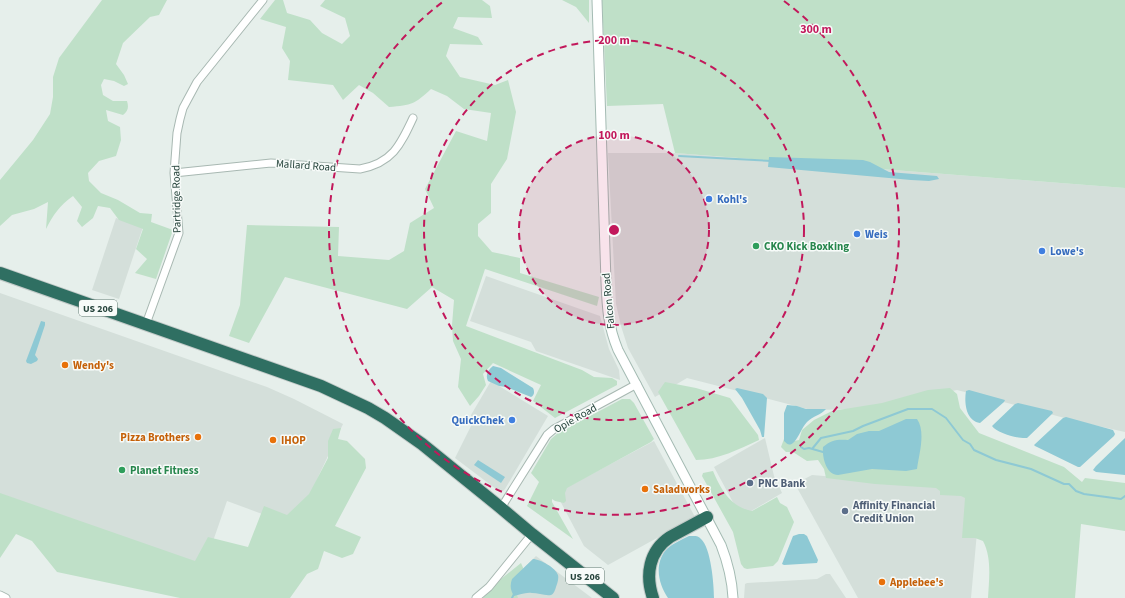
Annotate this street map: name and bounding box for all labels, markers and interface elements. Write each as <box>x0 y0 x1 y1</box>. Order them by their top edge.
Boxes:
text: 300 m <box>800 21 832 38</box>
text: 200 m <box>598 32 630 49</box>
text: 100 m <box>598 127 630 144</box>
street label: Mallard Road <box>275 156 337 175</box>
street label: Partridge Road <box>168 165 185 233</box>
place label: Kohl's <box>717 192 747 207</box>
marker: Kohl's <box>704 194 714 204</box>
centre of rings <box>607 223 621 237</box>
place label: Weis <box>865 227 888 242</box>
marker: Weis <box>852 229 862 239</box>
place label: CKO Kick Boxking <box>764 239 849 254</box>
marker: CKO Kick Boxking <box>751 241 761 251</box>
place label: Lowe's <box>1050 244 1084 259</box>
marker: Lowe's <box>1037 246 1047 256</box>
street label: Falcon Road <box>599 272 618 329</box>
road number: US 206 <box>79 300 117 316</box>
place label: Wendy's <box>73 358 114 373</box>
marker: Wendy's <box>60 360 70 370</box>
street label: Opie Road <box>551 400 600 437</box>
place label: QuickChek <box>452 413 504 428</box>
marker: QuickChek <box>507 415 517 425</box>
place label: Pizza Brothers <box>120 430 190 445</box>
marker: Pizza Brothers <box>193 432 203 442</box>
place label: IHOP <box>281 433 306 448</box>
marker: IHOP <box>268 435 278 445</box>
place label: Planet Fitness <box>130 463 199 478</box>
marker: Planet Fitness <box>117 465 127 475</box>
place label: PNC Bank <box>758 476 805 491</box>
marker: PNC Bank <box>745 478 755 488</box>
place label: Saladworks <box>653 482 710 497</box>
marker: Saladworks <box>640 484 650 494</box>
place label: Affinity Financial Credit Union <box>852 498 936 526</box>
marker: Affinity Financial Credit Union <box>840 506 850 516</box>
road number: US 206 <box>566 568 604 584</box>
place label: Applebee's <box>889 575 944 590</box>
marker: Applebee's <box>877 577 887 587</box>

